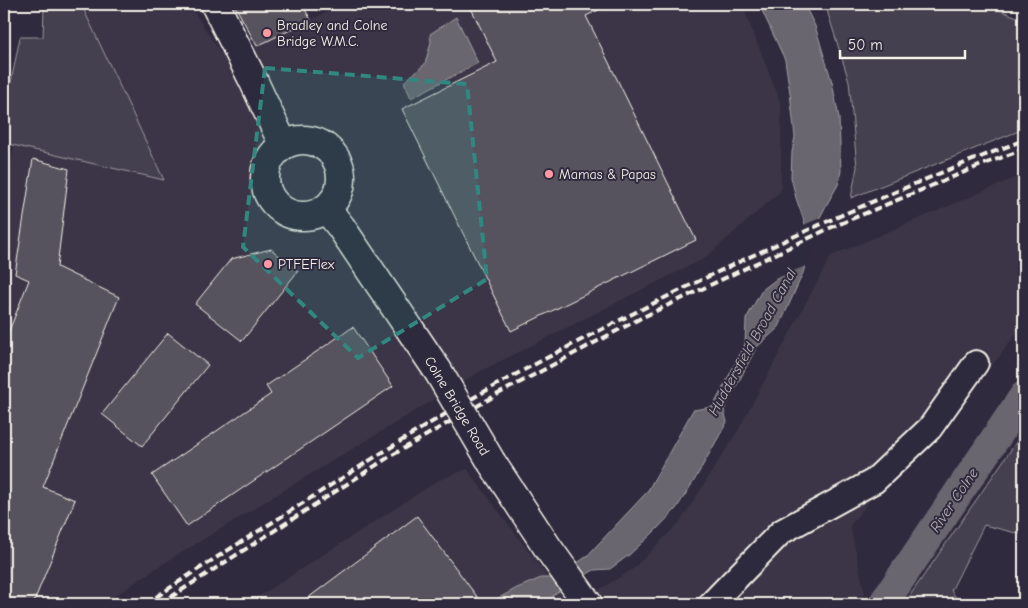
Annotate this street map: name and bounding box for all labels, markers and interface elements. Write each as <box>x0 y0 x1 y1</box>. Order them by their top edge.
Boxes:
place label: Bradley and Colne Bridge W.M.C. <box>277 17 388 50</box>
marker: Bradley and Colne Bridge W.M.C. <box>261 27 273 39</box>
scale bar <box>840 28 966 60</box>
text: 50 m <box>848 36 883 54</box>
place label: Mamas & Papas <box>559 166 656 183</box>
marker: Mamas & Papas <box>543 168 555 180</box>
place label: PTFEFlex <box>278 256 335 273</box>
marker: PTFEFlex <box>262 258 274 270</box>
water label: Huddersfield Broad Canal <box>704 265 800 419</box>
street label: Colne Bridge Road <box>421 353 493 459</box>
water label: River Colne <box>926 464 982 535</box>

